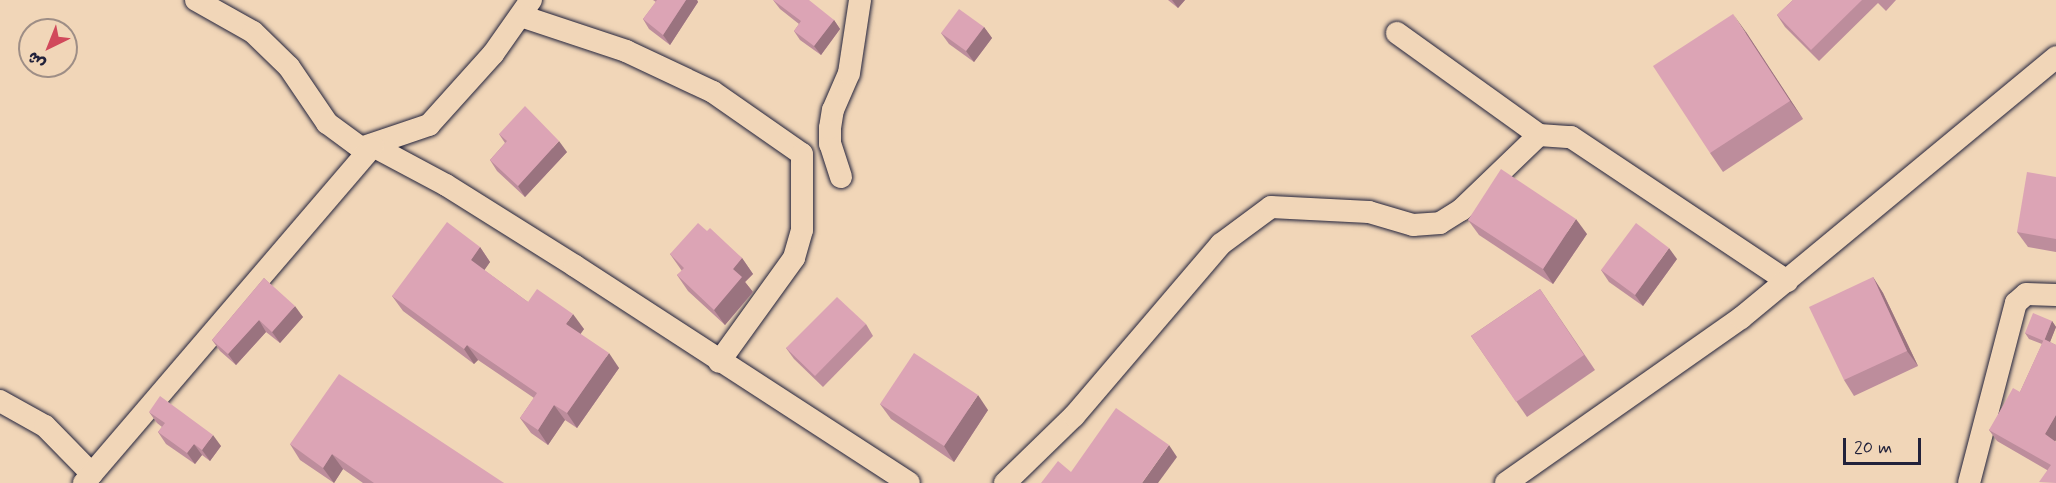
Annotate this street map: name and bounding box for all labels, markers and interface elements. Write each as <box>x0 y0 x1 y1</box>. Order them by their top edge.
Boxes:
north arrow <box>18 18 78 78</box>
text: ش <box>23 46 50 74</box>
scale bar <box>1846 426 1924 464</box>
text: 20 m <box>1854 436 1892 460</box>

